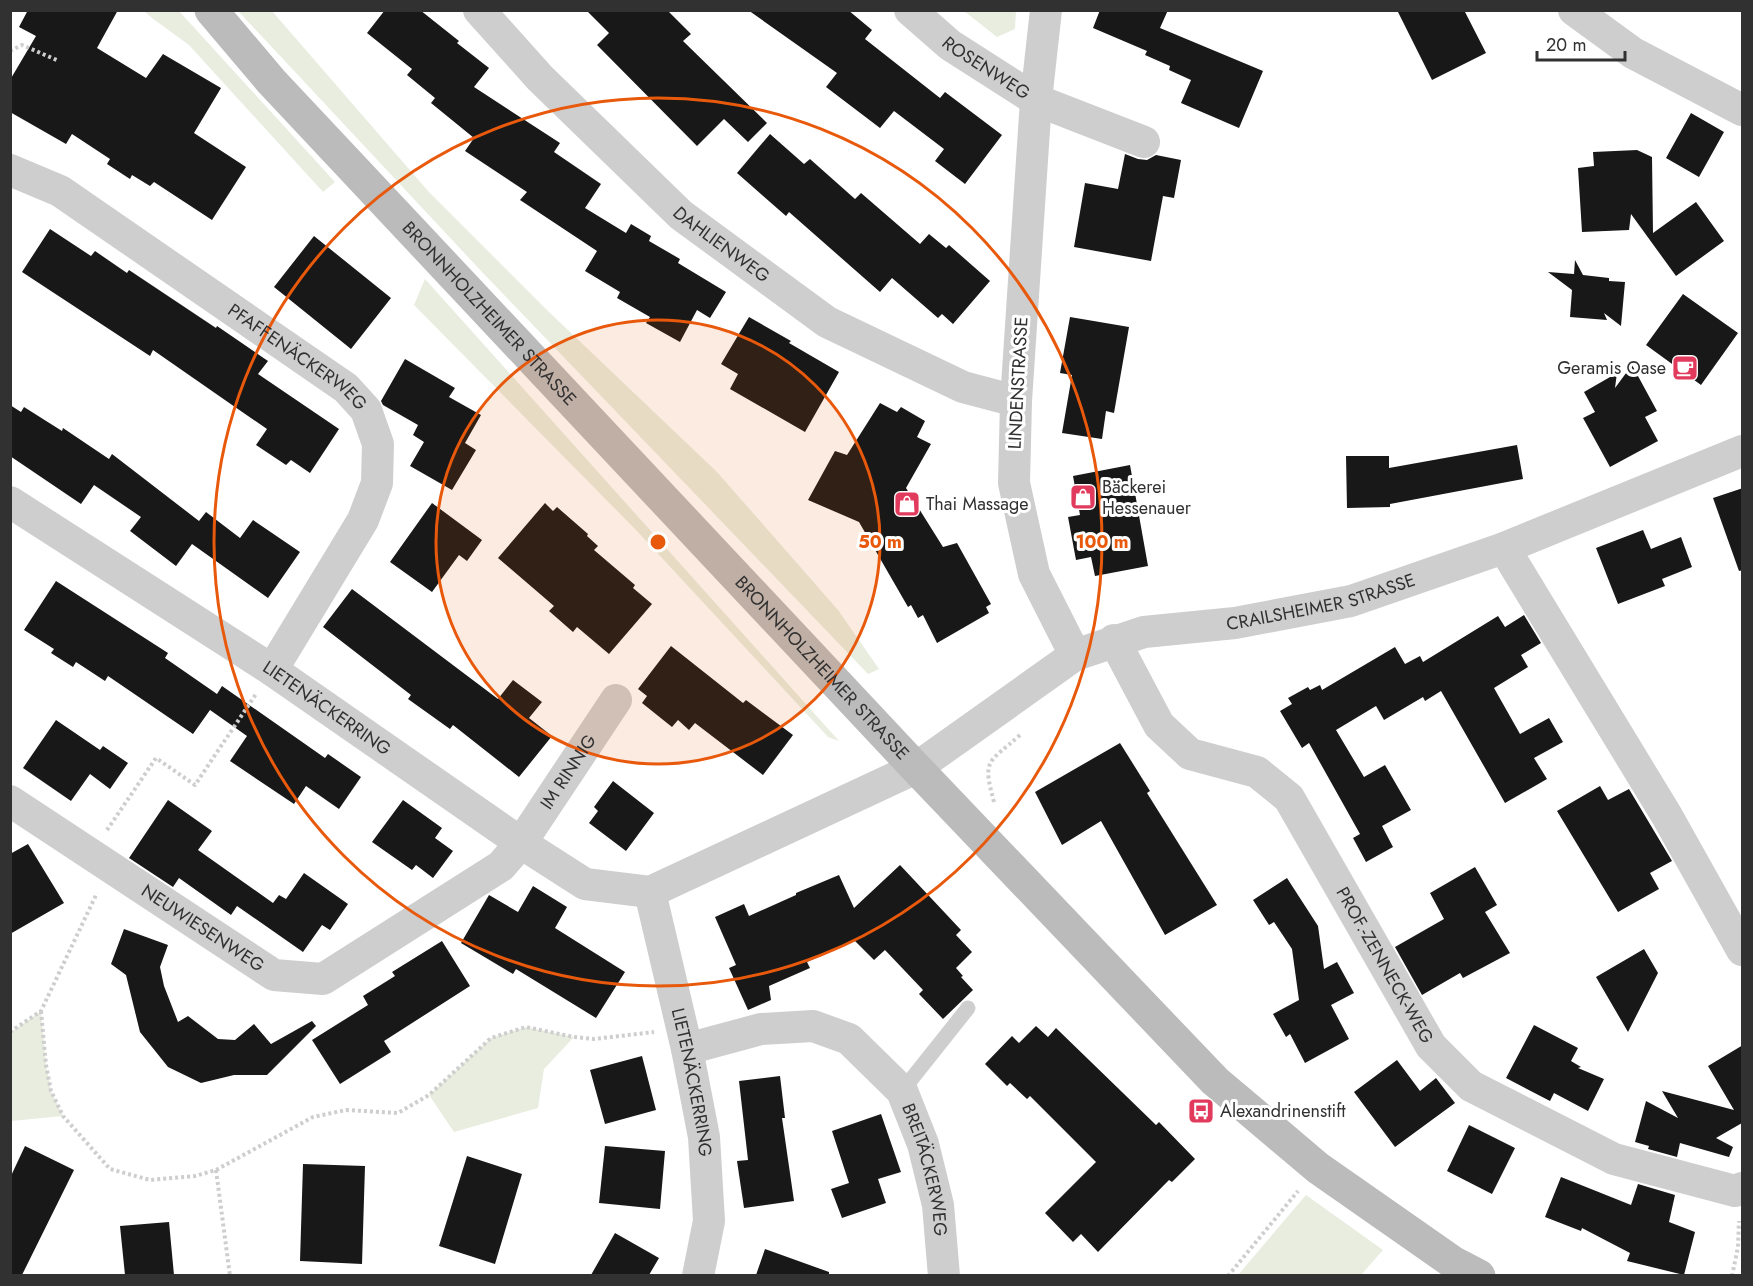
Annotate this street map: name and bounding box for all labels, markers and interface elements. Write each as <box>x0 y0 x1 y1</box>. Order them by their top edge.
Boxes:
scale bar <box>1537 24 1626 62</box>
street label: ROSENWEG <box>936 31 1035 106</box>
text: 20 m <box>1546 32 1586 58</box>
street label: DAHLIENWEG <box>667 201 775 289</box>
street label: BRONNHOLZHEIMER STRASSE <box>396 216 582 412</box>
street label: PFAFFENÄCKERWEG <box>223 297 373 416</box>
street label: LINDENSTRASSE <box>1002 316 1034 450</box>
cafe icon: Geramis Oase <box>1670 353 1700 383</box>
place label: Geramis Oase <box>1557 355 1666 381</box>
place label: Bäckerei Hessenauer <box>1102 474 1192 521</box>
shop icon: Bäckerei Hessenauer <box>1068 482 1098 512</box>
shop icon: Thai Massage <box>892 489 922 519</box>
place label: Thai Massage <box>926 491 1029 517</box>
text: 50 m <box>858 529 902 555</box>
text: 100 m <box>1075 529 1129 555</box>
centre of rings <box>648 532 668 552</box>
street label: CRAILSHEIMER STRASSE <box>1225 567 1419 637</box>
street label: BRONNHOLZHEIMER STRASSE <box>729 570 915 766</box>
street label: LIETENÄCKERRING <box>258 654 396 762</box>
street label: IM RINNIG <box>534 729 603 815</box>
street label: NEUWIESENWEG <box>136 878 270 978</box>
street label: PROF.-ZENNECK-WEG <box>1330 882 1440 1048</box>
street label: LIETENÄCKERRING <box>665 1005 718 1157</box>
bus stop icon: Alexandrinenstift <box>1186 1096 1216 1126</box>
place label: Alexandrinenstift <box>1220 1098 1346 1124</box>
street label: BREITÄCKERWEG <box>895 1100 954 1237</box>

